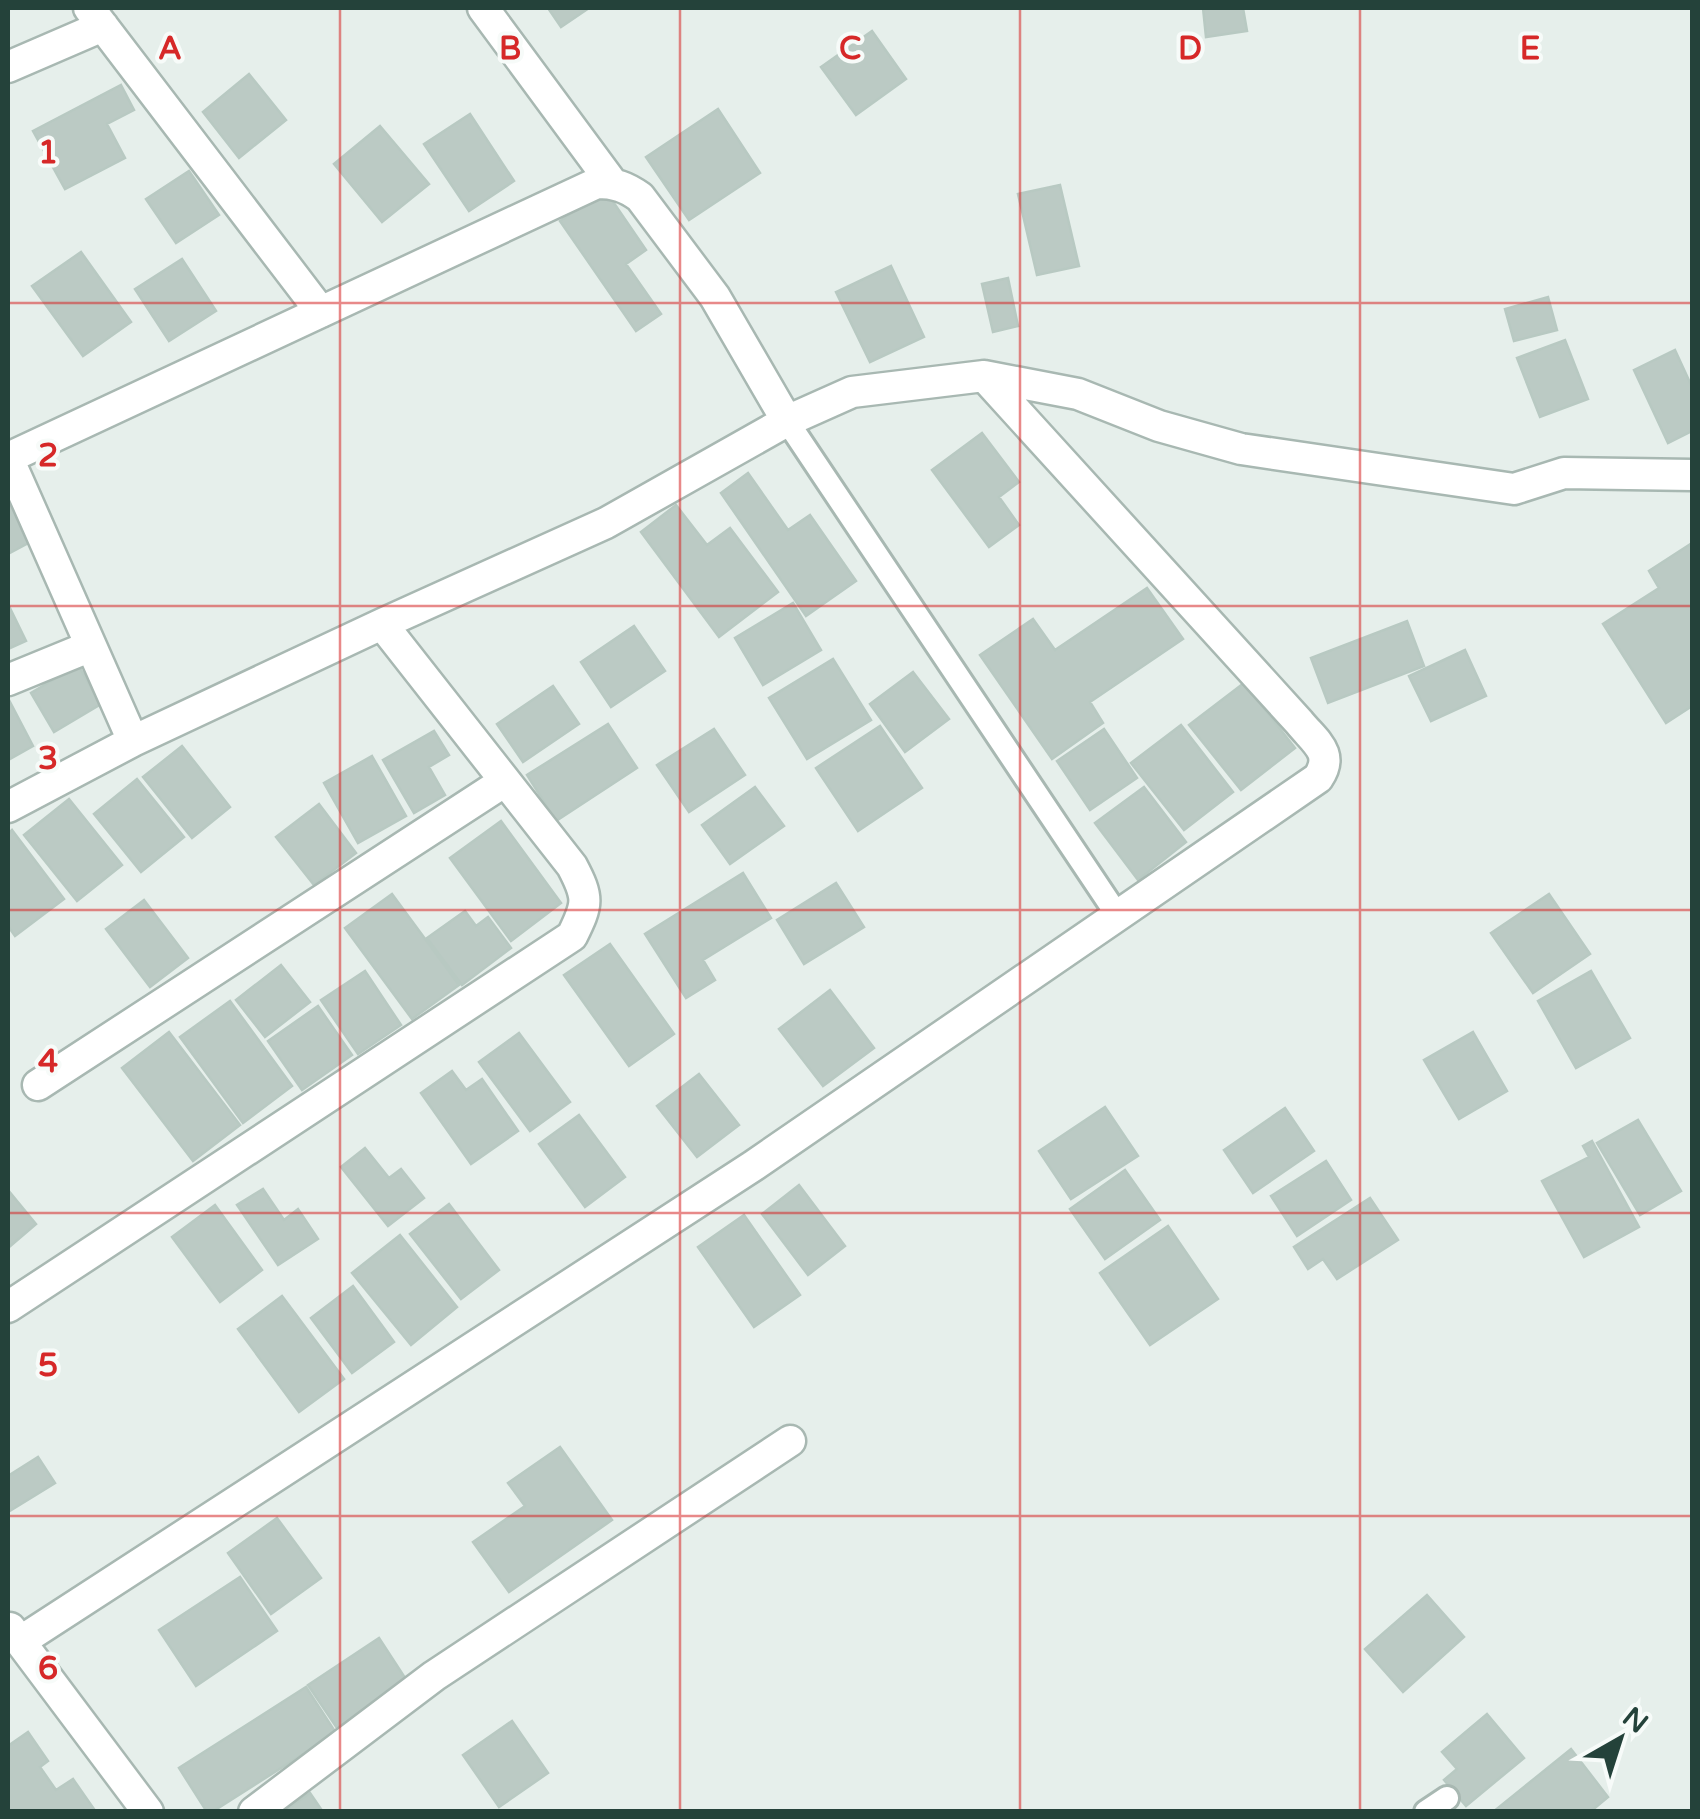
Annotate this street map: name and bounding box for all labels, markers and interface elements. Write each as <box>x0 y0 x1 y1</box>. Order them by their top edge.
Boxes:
text: A <box>158 30 182 68</box>
text: B <box>499 30 521 68</box>
text: C <box>839 30 861 68</box>
text: D <box>1178 30 1202 68</box>
text: E <box>1520 30 1540 68</box>
text: 1 <box>38 134 58 172</box>
text: 2 <box>38 437 58 475</box>
text: 3 <box>38 740 58 778</box>
text: 4 <box>38 1043 58 1081</box>
text: 5 <box>38 1347 58 1385</box>
text: 6 <box>38 1650 58 1688</box>
north arrow <box>1570 1689 1670 1789</box>
text: N <box>1616 1700 1655 1741</box>

